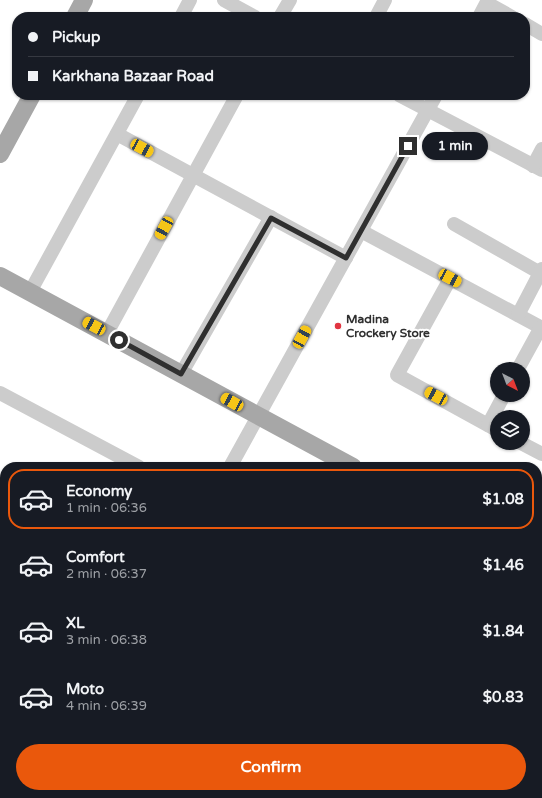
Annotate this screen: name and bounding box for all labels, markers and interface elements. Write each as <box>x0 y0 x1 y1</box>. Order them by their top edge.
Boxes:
text: Pickup <box>52 28 100 46</box>
text: Karkhana Bazaar Road <box>52 67 214 85</box>
callout: 1 min <box>422 132 488 160</box>
car <box>129 137 155 159</box>
route end <box>399 137 417 155</box>
text: 1 min <box>438 138 472 154</box>
car <box>153 215 175 241</box>
car <box>437 267 463 289</box>
place label: Madina Crockery Store <box>346 312 430 341</box>
car <box>81 315 107 337</box>
marker: Madina Crockery Store <box>333 321 343 331</box>
car <box>291 324 313 350</box>
route start <box>110 331 128 349</box>
north arrow <box>490 362 530 402</box>
map controls <box>490 362 530 450</box>
car <box>423 385 449 407</box>
car <box>219 391 245 413</box>
button: layers <box>490 410 530 450</box>
icon: car <box>18 481 54 517</box>
text: Economy <box>66 482 132 500</box>
text: $1.08 <box>483 490 524 508</box>
text: 1 min · 06:36 <box>66 500 147 516</box>
icon: car <box>18 547 54 583</box>
text: Comfort <box>66 548 125 566</box>
text: $1.46 <box>483 556 524 574</box>
text: 2 min · 06:37 <box>66 566 147 582</box>
icon: car <box>18 613 54 649</box>
text: XL <box>66 614 85 632</box>
text: $1.84 <box>483 622 524 640</box>
text: 3 min · 06:38 <box>66 632 147 648</box>
icon: car <box>18 679 54 715</box>
text: Moto <box>66 680 104 698</box>
text: $0.83 <box>483 688 524 706</box>
text: 4 min · 06:39 <box>66 698 147 714</box>
button: Confirm <box>16 744 526 790</box>

